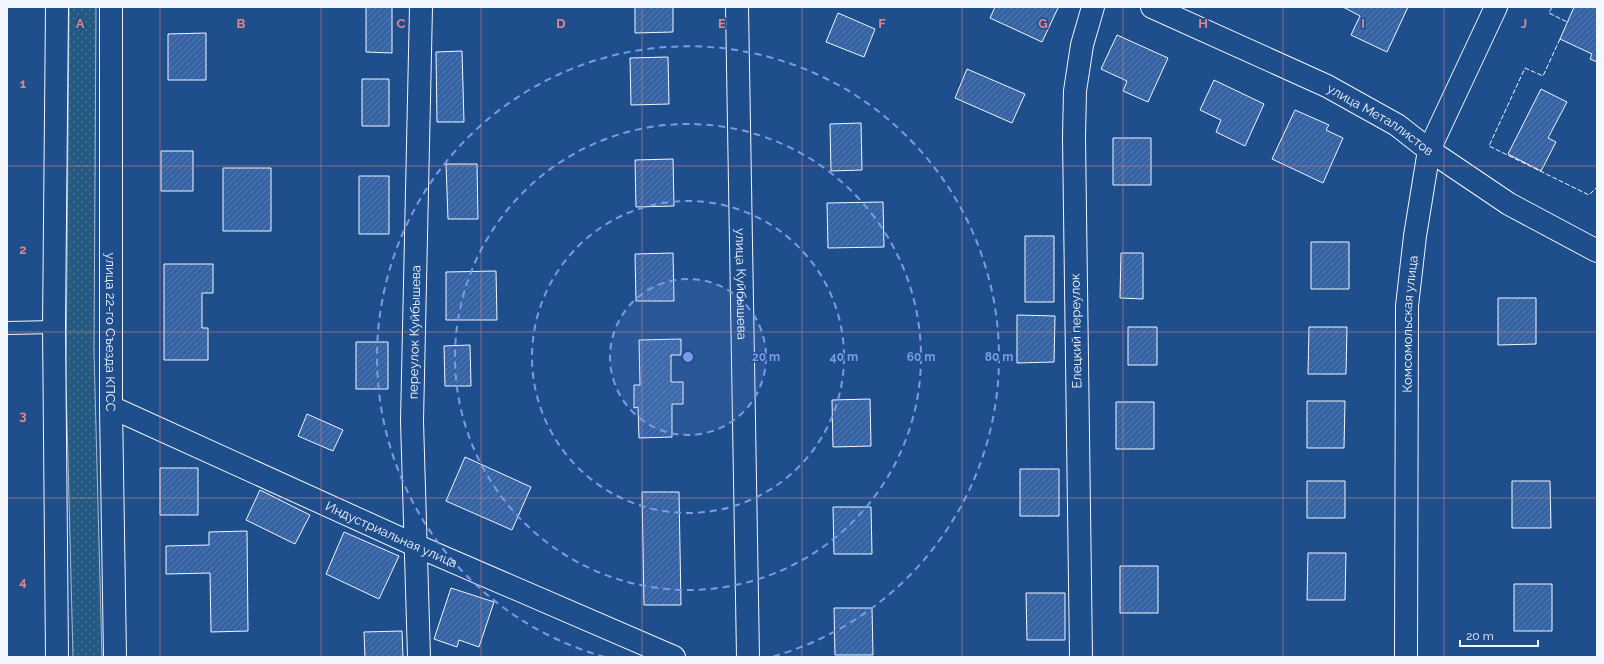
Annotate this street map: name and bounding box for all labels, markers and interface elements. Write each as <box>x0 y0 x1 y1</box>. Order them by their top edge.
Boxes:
text: A <box>76 16 85 31</box>
text: B <box>237 16 246 31</box>
text: C <box>397 16 406 31</box>
text: D <box>556 16 566 31</box>
text: E <box>718 16 726 31</box>
text: F <box>878 16 886 31</box>
text: G <box>1038 16 1048 31</box>
text: H <box>1198 16 1208 31</box>
text: I <box>1361 16 1365 31</box>
text: J <box>1521 16 1527 31</box>
text: 1 <box>20 76 27 91</box>
street label: улица Металлистов <box>1325 80 1436 158</box>
street label: улица Куйбышева <box>733 228 750 340</box>
text: 2 <box>19 242 27 257</box>
street label: улица 22-го Съезда КПСС <box>103 252 119 412</box>
street label: Комсомольская улица <box>1399 255 1420 393</box>
street label: переулок Куйбышева <box>405 265 423 399</box>
street label: Елецкий переулок <box>1067 273 1085 389</box>
centre of rings <box>681 350 695 364</box>
text: 20 m <box>752 350 780 364</box>
text: 40 m <box>830 350 858 364</box>
text: 60 m <box>907 350 935 364</box>
text: 80 m <box>985 350 1013 364</box>
text: 3 <box>19 408 27 423</box>
street label: Индустриальная улица <box>323 498 460 570</box>
text: 4 <box>19 574 27 589</box>
scale bar <box>1460 622 1538 648</box>
text: 20 m <box>1466 629 1494 643</box>

